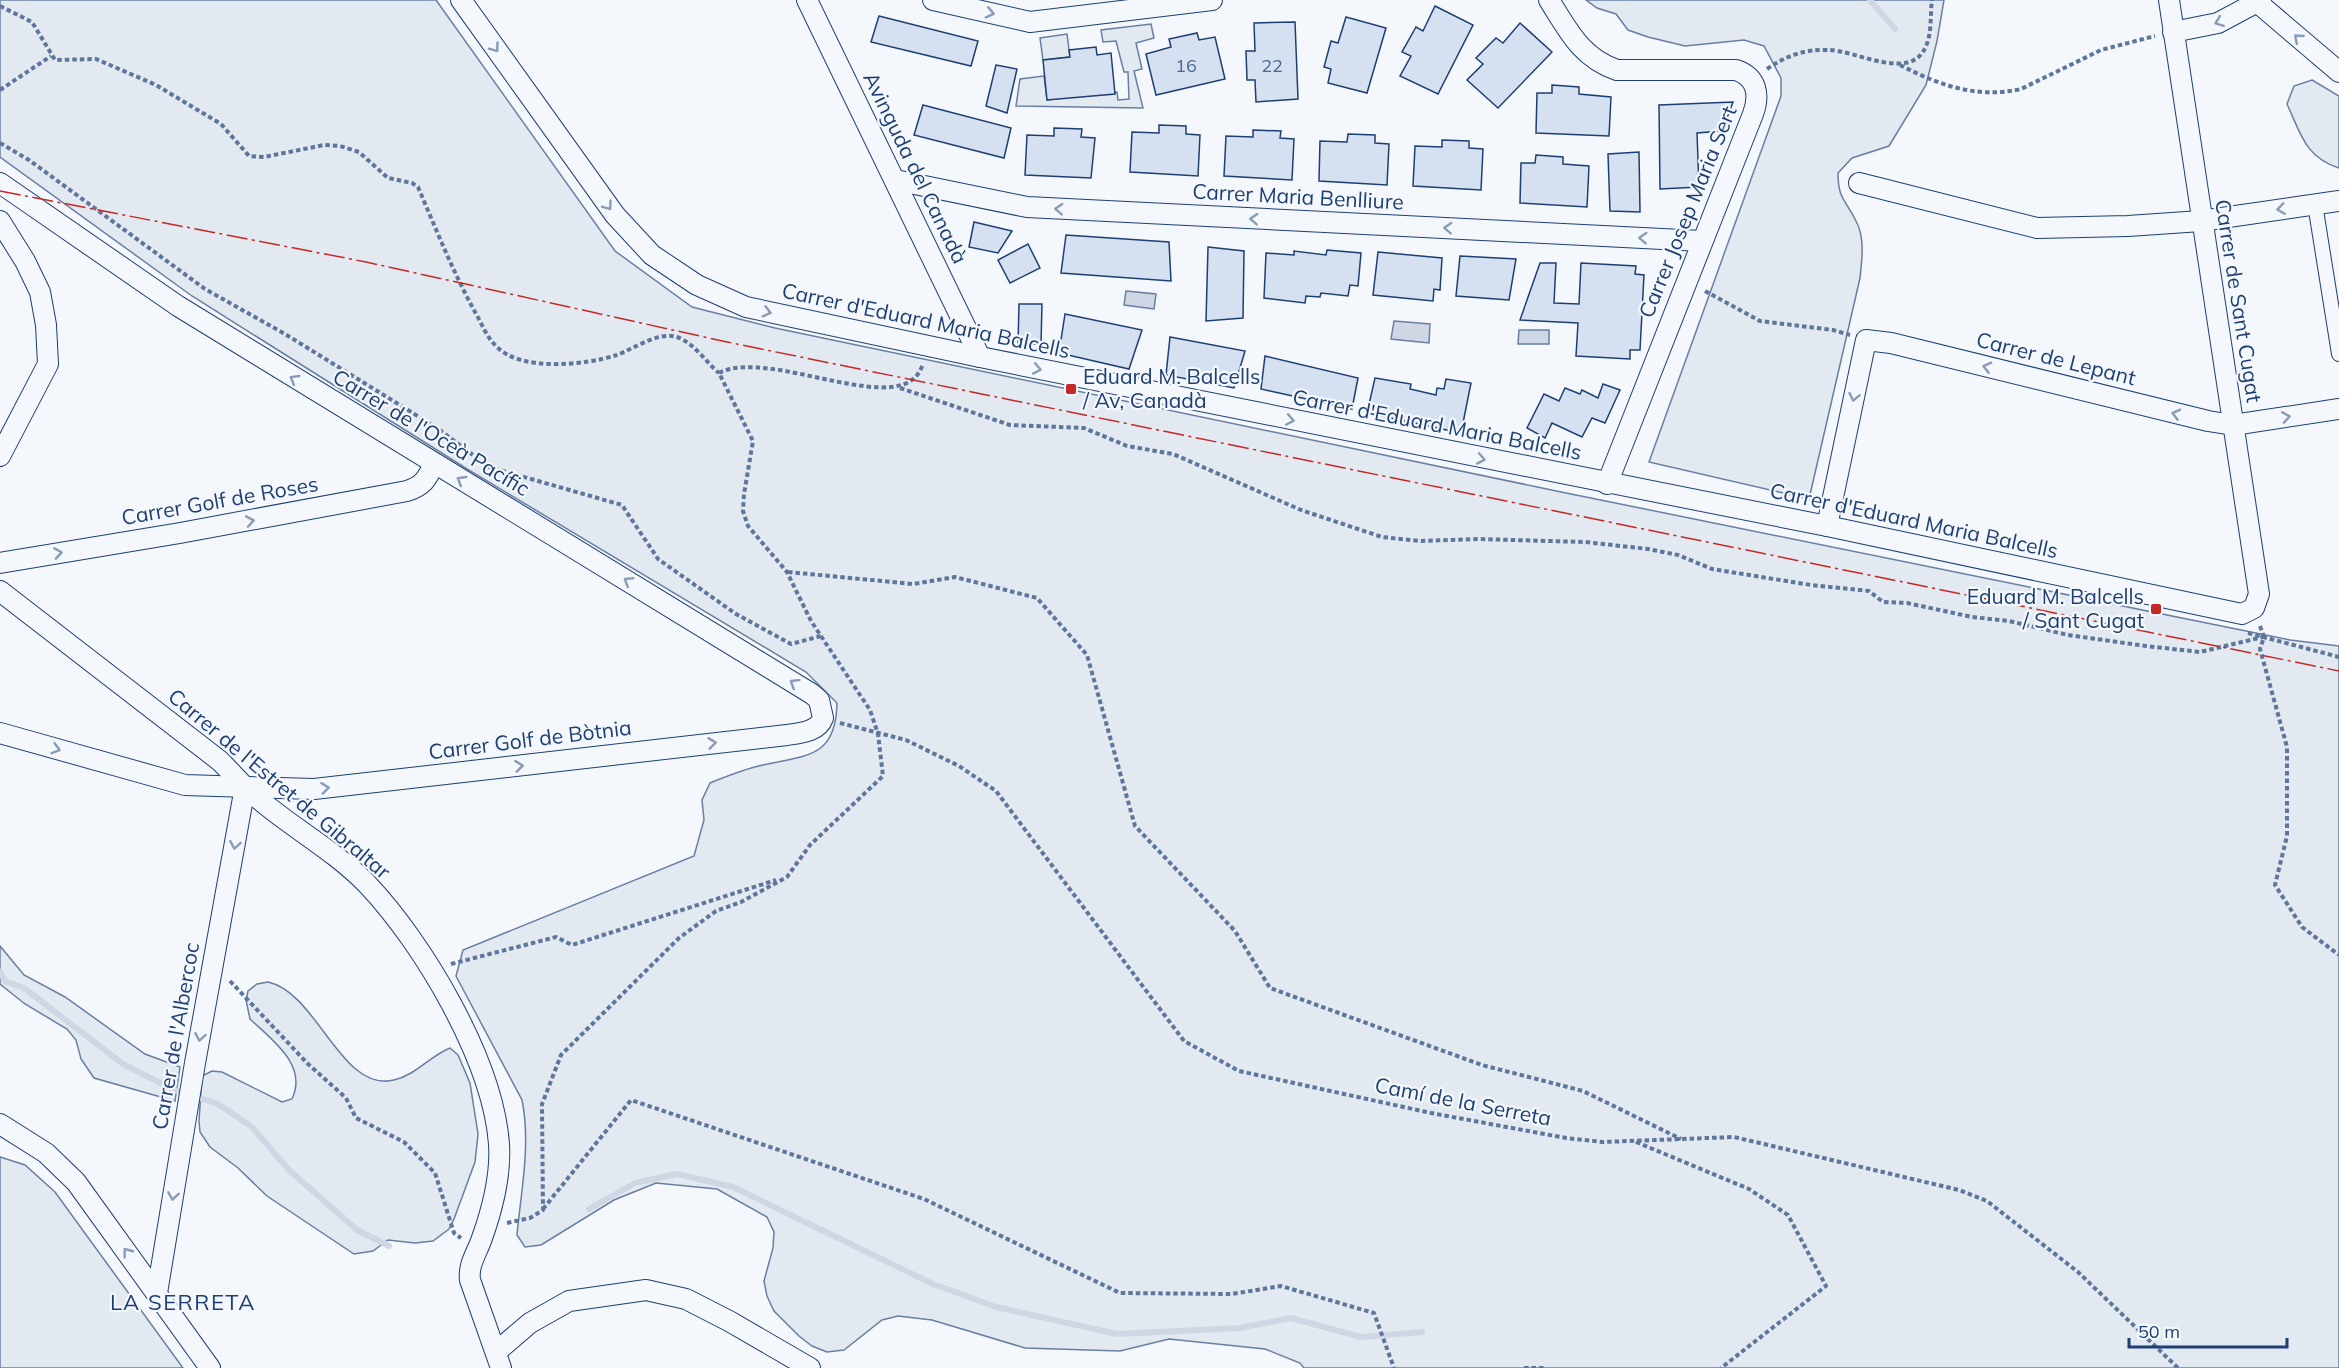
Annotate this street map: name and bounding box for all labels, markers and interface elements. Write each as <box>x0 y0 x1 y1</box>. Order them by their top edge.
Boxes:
one-way arrow <box>985 6 995 19</box>
one-way arrow <box>2214 15 2225 27</box>
one-way arrow <box>2294 34 2305 45</box>
one-way arrow <box>488 41 499 52</box>
house number: 16 <box>1175 54 1197 77</box>
house number: 22 <box>1261 54 1283 77</box>
street label: Avinguda del Canadà <box>858 67 974 268</box>
street label: Carrer Josep Maria Sert <box>1633 102 1742 321</box>
street label: Carrer Maria Benlliure <box>1192 177 1404 215</box>
street label: Carrer de Sant Cugat <box>2210 197 2268 404</box>
one-way arrow <box>601 200 612 211</box>
one-way arrow <box>1054 202 1063 215</box>
one-way arrow <box>2276 203 2286 215</box>
one-way arrow <box>1249 212 1258 225</box>
one-way arrow <box>1444 222 1453 235</box>
one-way arrow <box>1639 232 1648 245</box>
street label: Carrer d'Eduard Maria Balcells <box>780 277 1073 363</box>
one-way arrow <box>762 305 772 318</box>
street label: Carrer de Lepant <box>1974 326 2139 390</box>
one-way arrow <box>1982 361 1992 374</box>
one-way arrow <box>1032 362 1042 375</box>
street label: Carrer de l'Oceà Pacífic <box>328 363 535 501</box>
place label: Eduard M. Balcells / Av, Canadà <box>1082 363 1260 413</box>
one-way arrow <box>290 374 300 386</box>
marker: Eduard M. Balcells / Av, Canadà <box>1064 382 1078 396</box>
street label: Carrer d'Eduard Maria Balcells <box>1290 383 1584 465</box>
one-way arrow <box>1848 392 1861 402</box>
one-way arrow <box>2171 408 2181 421</box>
one-way arrow <box>2282 411 2291 423</box>
one-way arrow <box>1285 413 1295 426</box>
one-way arrow <box>1476 451 1486 464</box>
street label: Carrer Golf de Roses <box>119 470 320 530</box>
one-way arrow <box>457 475 467 487</box>
street label: Carrer d'Eduard Maria Balcells <box>1768 477 2061 563</box>
one-way arrow <box>245 515 255 527</box>
one-way arrow <box>53 548 62 560</box>
one-way arrow <box>624 576 634 588</box>
place label: Eduard M. Balcells / Sant Cugat <box>1967 583 2144 633</box>
marker: Eduard M. Balcells / Sant Cugat <box>2149 602 2163 616</box>
one-way arrow <box>790 679 800 691</box>
street label: Carrer de l'Estret de Gibraltar <box>163 683 396 884</box>
street label: Carrer Golf de Bòtnia <box>427 714 633 764</box>
one-way arrow <box>708 737 717 750</box>
one-way arrow <box>50 742 61 754</box>
one-way arrow <box>514 760 523 772</box>
one-way arrow <box>320 782 329 795</box>
one-way arrow <box>229 840 242 850</box>
street label: Carrer de l'Albercoc <box>146 940 204 1132</box>
one-way arrow <box>194 1031 207 1041</box>
street label: Camí de la Serreta <box>1373 1071 1554 1131</box>
one-way arrow <box>168 1191 180 1200</box>
one-way arrow <box>123 1248 134 1259</box>
district label: LA SERRETA <box>110 1288 256 1316</box>
scale bar <box>2129 1311 2286 1349</box>
text: 50 m <box>2138 1320 2180 1343</box>

